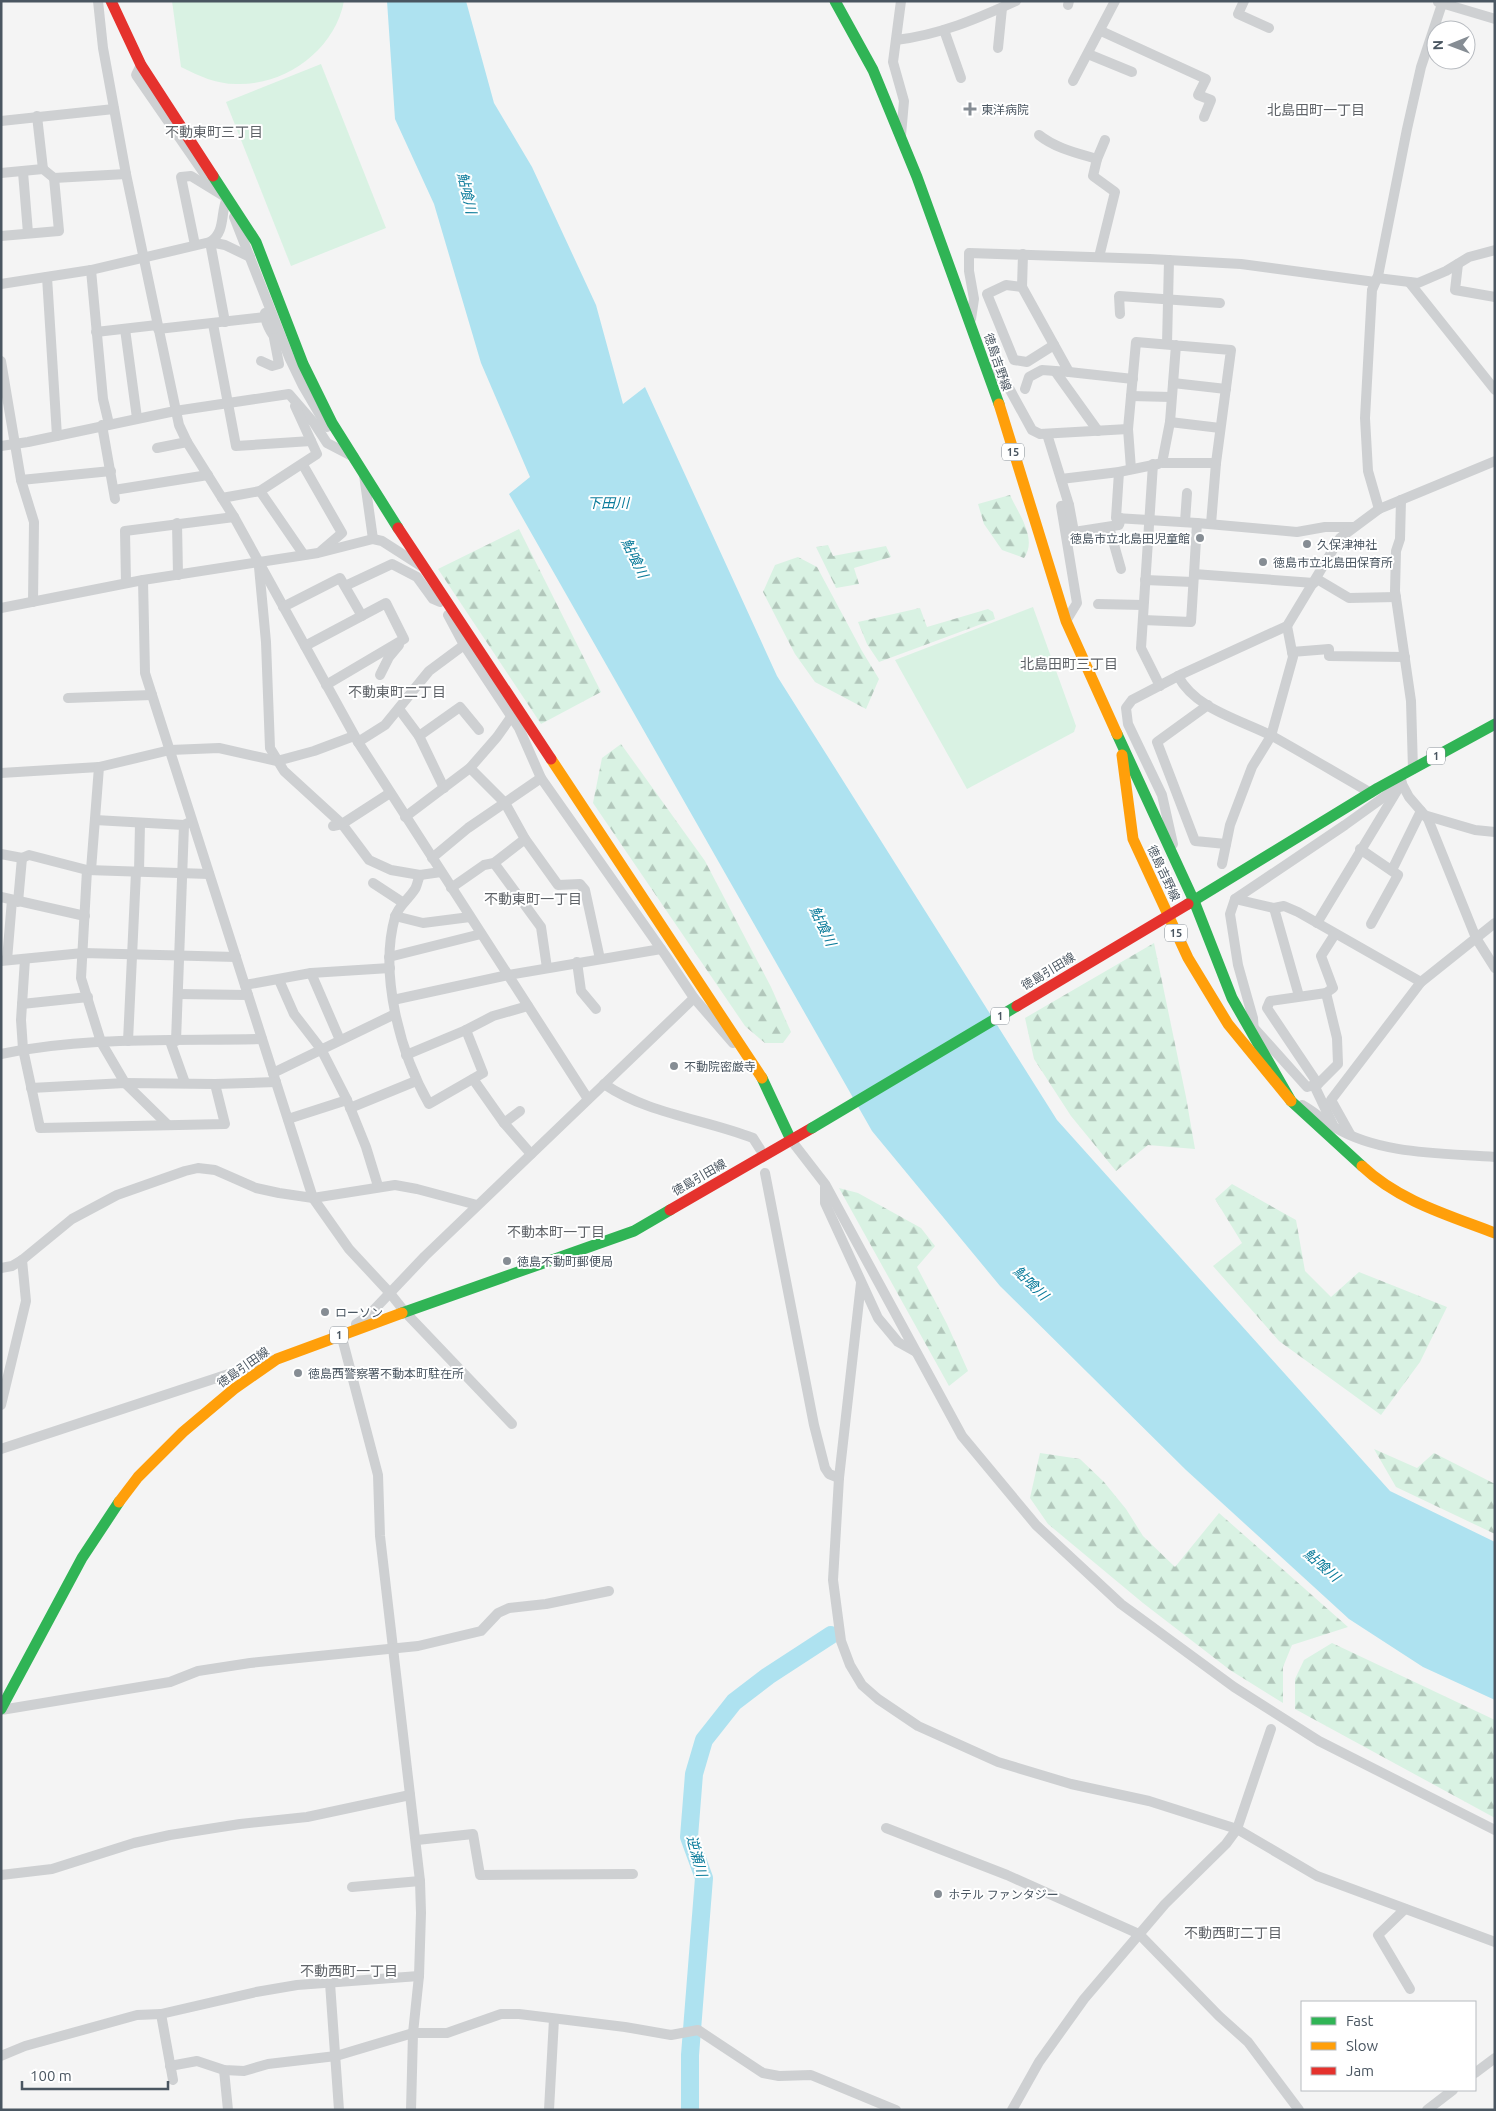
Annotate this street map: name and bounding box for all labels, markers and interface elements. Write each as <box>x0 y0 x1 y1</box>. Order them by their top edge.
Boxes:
north arrow <box>1426 20 1476 70</box>
text: N <box>1430 40 1446 51</box>
marker: 東洋病院 <box>963 102 977 116</box>
district label: 北島田町一丁目 <box>1267 102 1365 118</box>
place label: 東洋病院 <box>981 103 1029 116</box>
district label: 不動東町三丁目 <box>165 124 263 140</box>
water label: 鮎喰川 <box>454 171 480 217</box>
street label: 徳島吉野線 <box>982 332 1014 392</box>
road number: 15 <box>1002 444 1024 461</box>
water label: 下田川 <box>587 495 631 511</box>
place label: 徳島市立北島田児童館 <box>1070 532 1190 545</box>
marker: 徳島市立北島田児童館 <box>1194 532 1206 544</box>
water label: 鮎喰川 <box>619 536 652 582</box>
marker: 久保津神社 <box>1301 538 1313 550</box>
place label: 久保津神社 <box>1317 538 1377 551</box>
marker: 徳島市立北島田保育所 <box>1257 556 1269 568</box>
place label: 徳島市立北島田保育所 <box>1273 556 1393 569</box>
district label: 北島田町三丁目 <box>1020 656 1118 672</box>
district label: 不動東町二丁目 <box>348 684 446 700</box>
road number: 1 <box>1427 748 1445 764</box>
street label: 徳島吉野線 <box>1145 843 1183 903</box>
district label: 不動東町一丁目 <box>484 891 582 907</box>
water label: 鮎喰川 <box>807 904 840 950</box>
road number: 15 <box>1165 924 1187 941</box>
street label: 徳島引田線 <box>1019 950 1077 992</box>
road number: 1 <box>991 1008 1009 1024</box>
marker: 不動院密厳寺 <box>668 1060 680 1072</box>
place label: 不動院密厳寺 <box>684 1060 756 1073</box>
street label: 徳島引田線 <box>670 1156 728 1198</box>
district label: 不動本町一丁目 <box>507 1224 605 1240</box>
marker: 徳島不動町郵便局 <box>501 1255 513 1267</box>
place label: 徳島不動町郵便局 <box>517 1255 613 1268</box>
water label: 鮎喰川 <box>1010 1263 1053 1305</box>
marker: ローソン <box>319 1306 331 1318</box>
place label: ローソン <box>335 1306 383 1319</box>
road number: 1 <box>330 1326 348 1344</box>
street label: 徳島引田線 <box>215 1344 271 1390</box>
marker: 徳島西警察署不動本町駐在所 <box>292 1367 304 1379</box>
place label: 徳島西警察署不動本町駐在所 <box>308 1367 464 1380</box>
water label: 鮎喰川 <box>1301 1545 1345 1586</box>
water label: 逆瀬川 <box>684 1834 711 1880</box>
marker: ホテル ファンタジー <box>932 1888 944 1900</box>
place label: ホテル ファンタジー <box>948 1888 1059 1901</box>
district label: 不動西町二丁目 <box>1184 1925 1282 1941</box>
district label: 不動西町一丁目 <box>300 1963 398 1979</box>
legend <box>1301 2001 1476 2091</box>
text: Fast <box>1346 2012 1374 2029</box>
text: Slow <box>1346 2037 1379 2054</box>
scale bar <box>22 2058 169 2090</box>
text: Jam <box>1346 2062 1374 2079</box>
text: 100 m <box>30 2067 72 2084</box>

